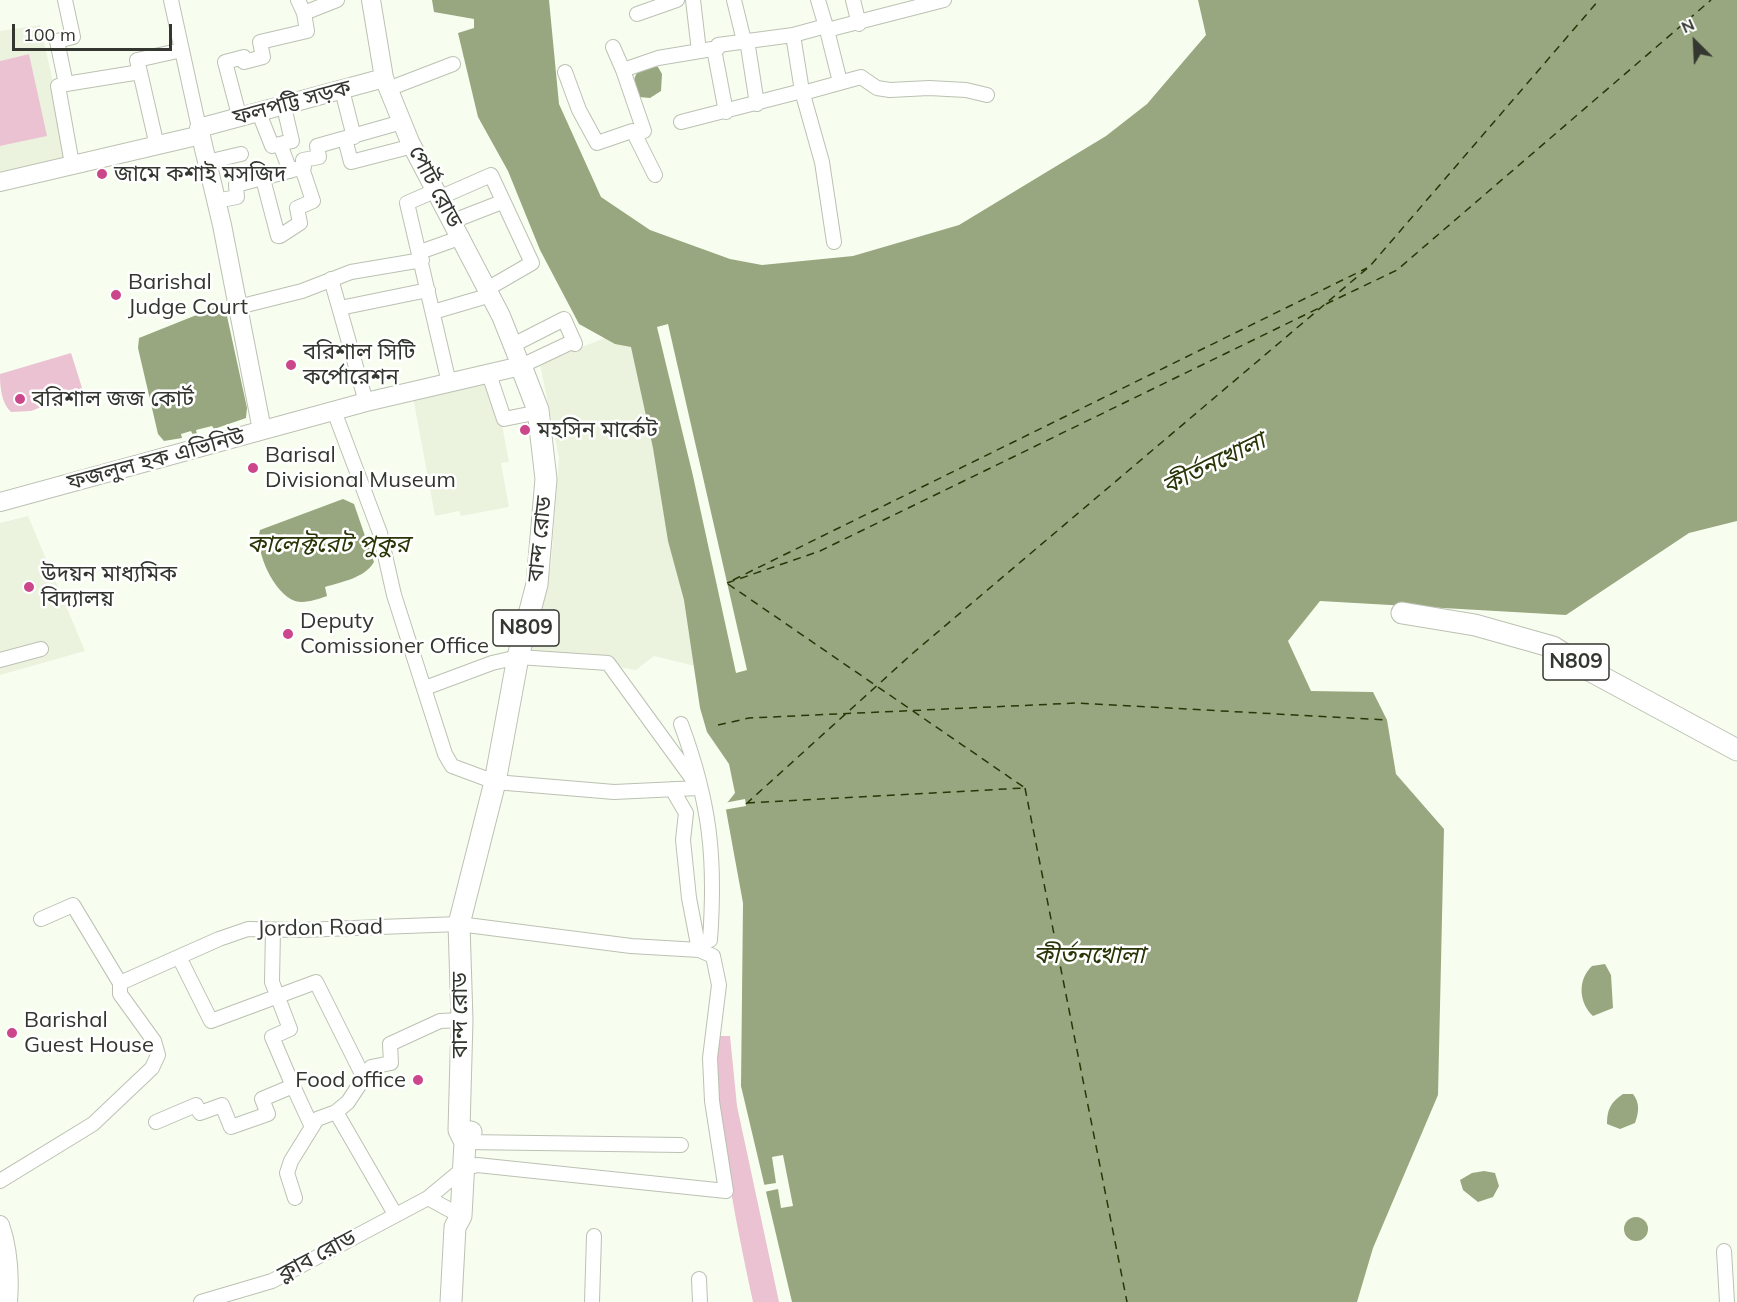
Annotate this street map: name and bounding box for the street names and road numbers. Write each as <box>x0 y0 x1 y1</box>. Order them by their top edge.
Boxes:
street label: ফলপট্টি সড়ক <box>230 75 354 131</box>
street label: পোর্ট রোড <box>402 142 468 232</box>
street label: ফজলুল হক এভিনিউ <box>64 424 248 496</box>
street label: বান্দ রোড <box>522 495 558 583</box>
road number: N809 <box>493 610 559 646</box>
road number: N809 <box>1543 644 1609 680</box>
street label: Jordon Road <box>257 914 383 942</box>
street label: বান্দ রোড <box>447 972 473 1058</box>
street label: ক্লাব রোড <box>273 1224 361 1288</box>

